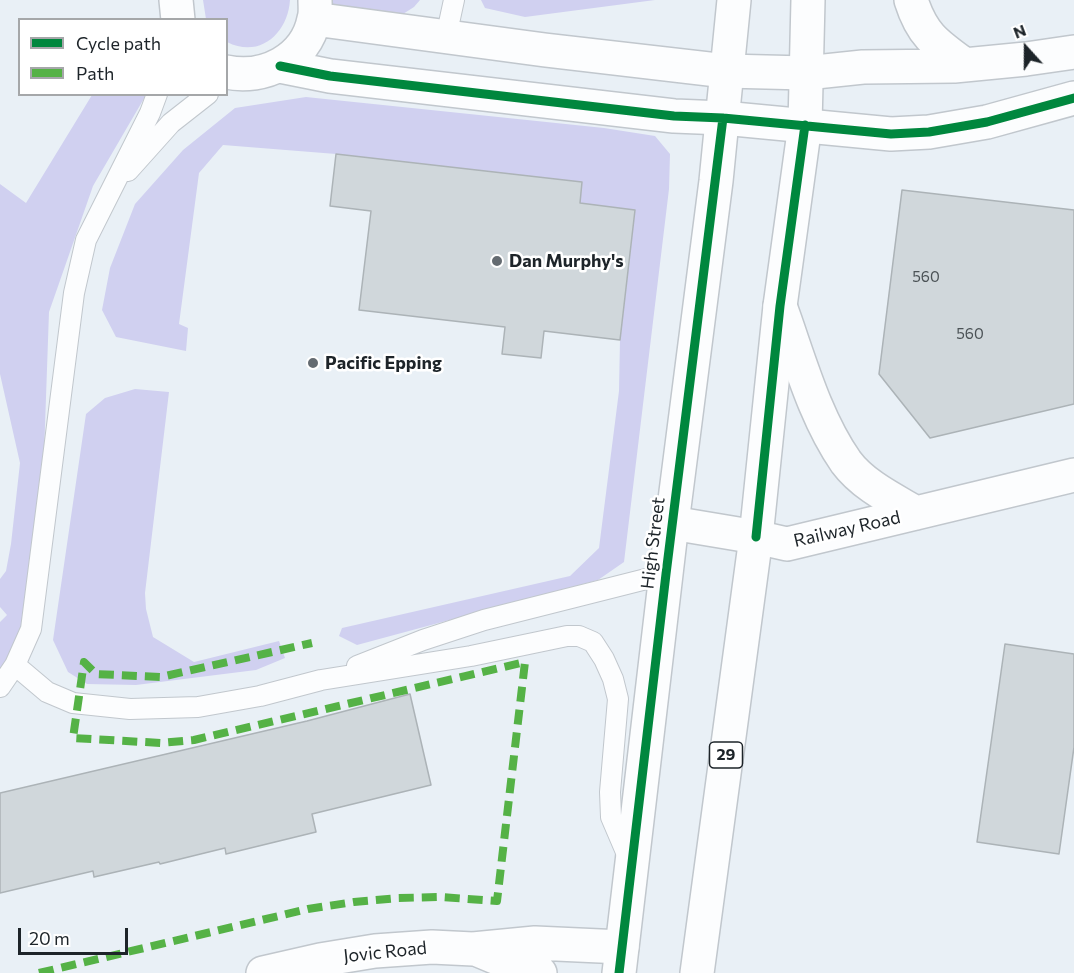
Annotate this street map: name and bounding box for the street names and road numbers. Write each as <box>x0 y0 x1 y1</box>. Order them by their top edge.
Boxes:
street label: High Street <box>637 496 669 590</box>
street label: Railway Road <box>792 506 902 552</box>
road number: 29 <box>710 742 742 768</box>
street label: Jovic Road <box>342 937 428 967</box>

